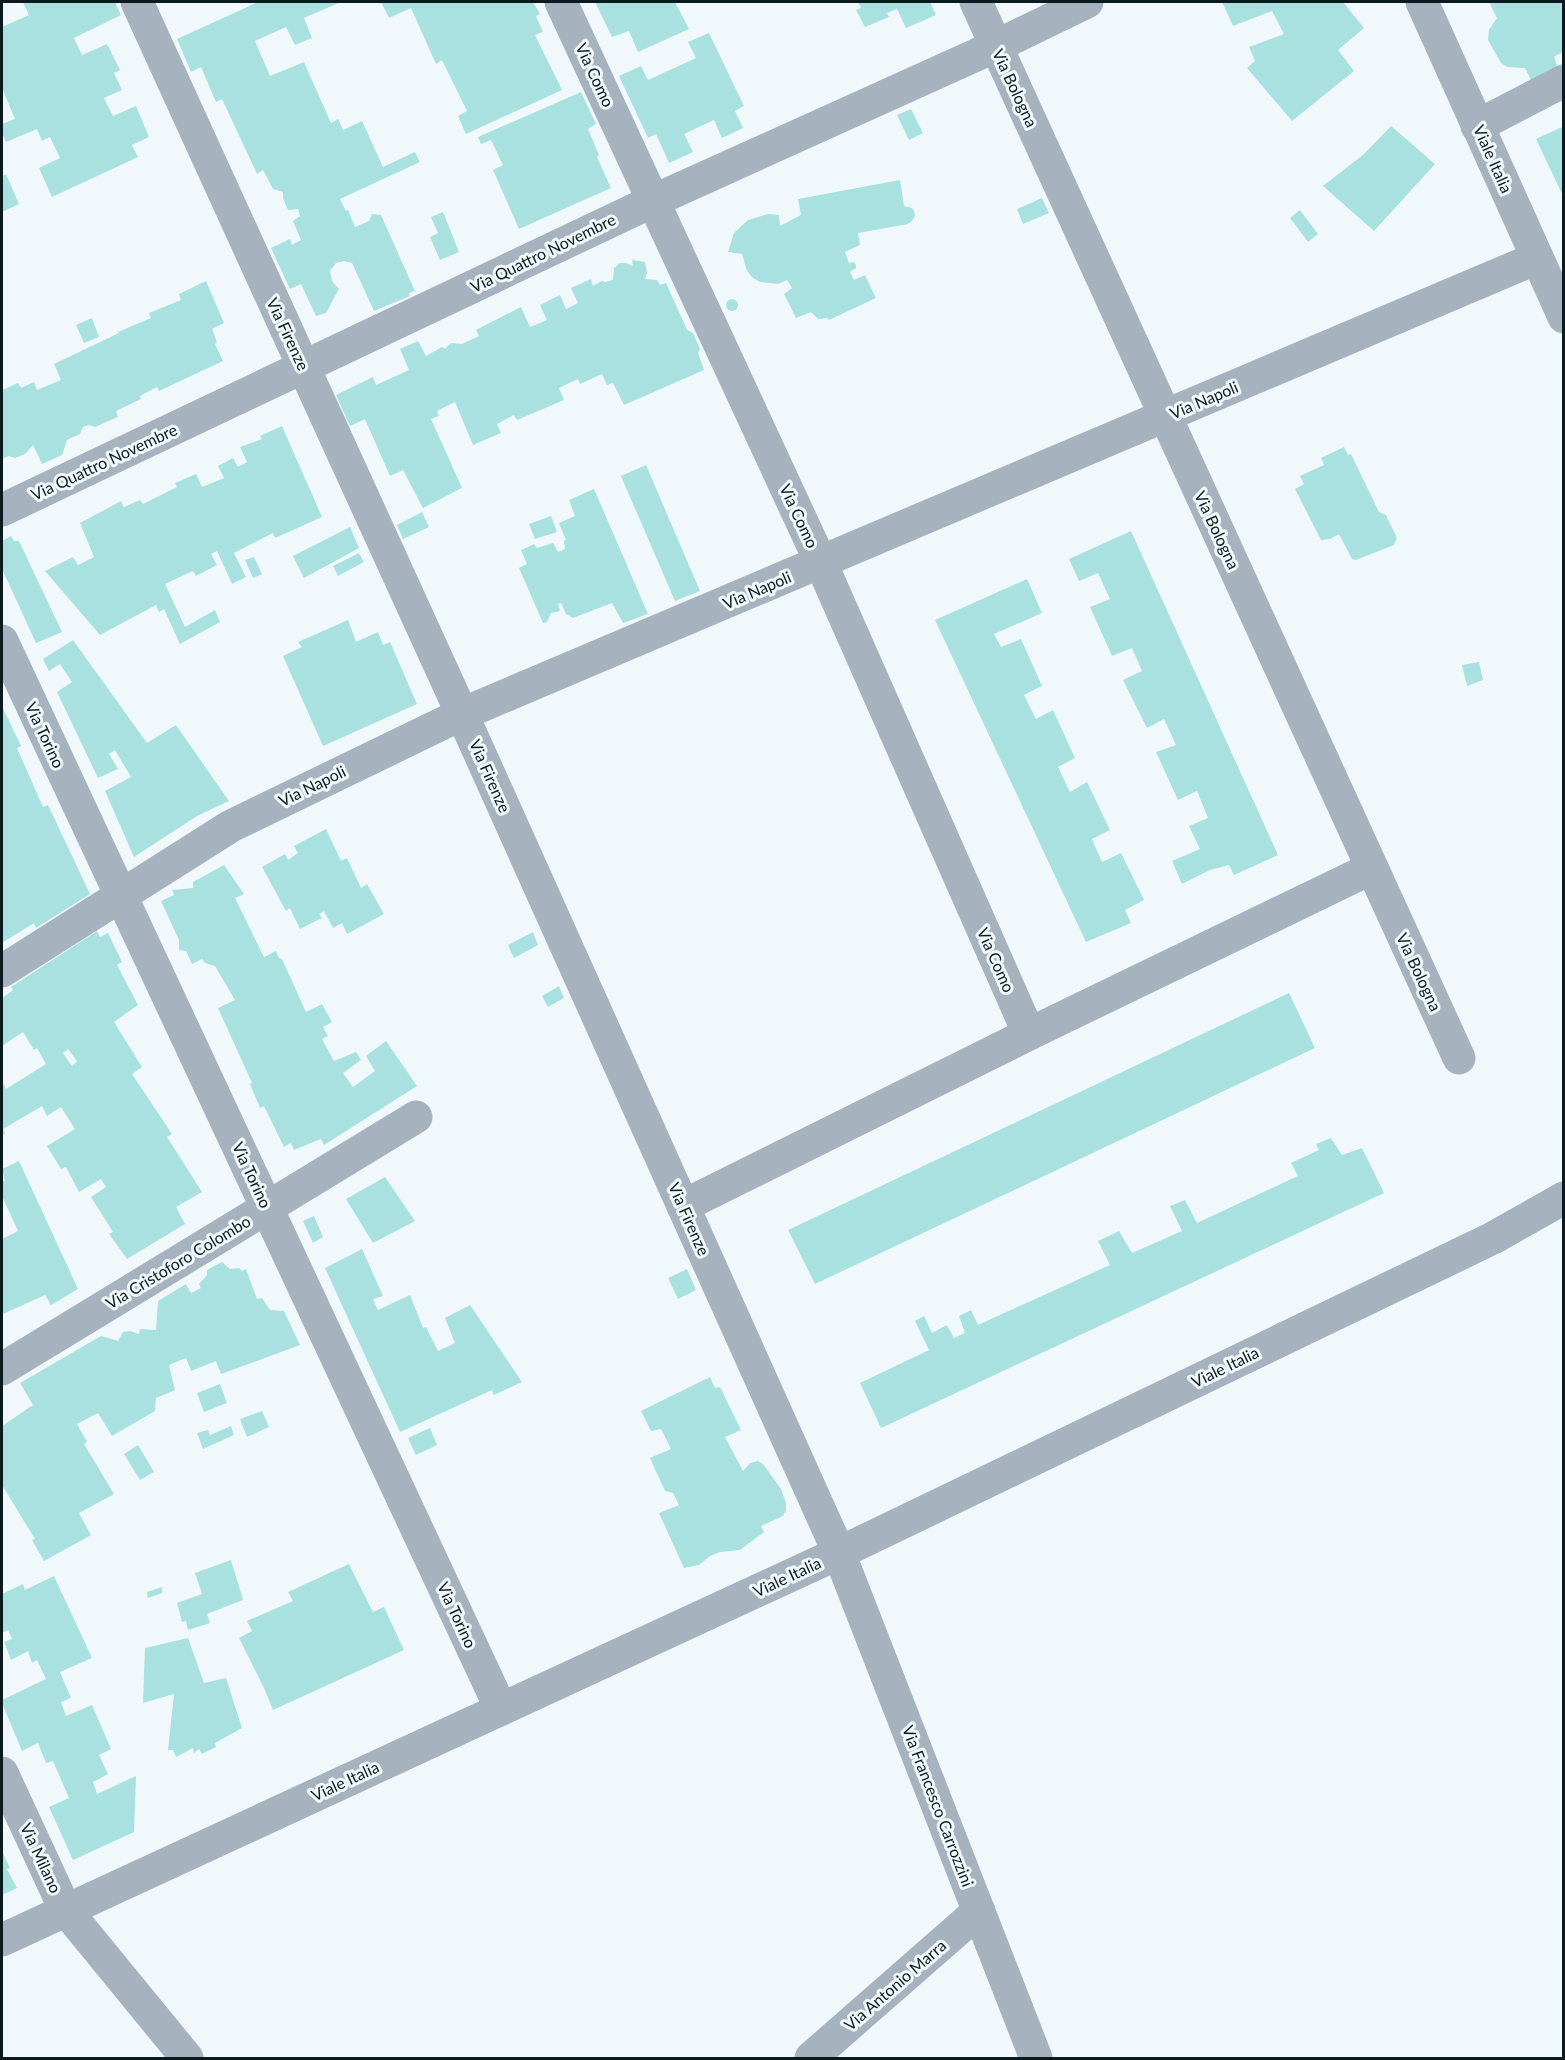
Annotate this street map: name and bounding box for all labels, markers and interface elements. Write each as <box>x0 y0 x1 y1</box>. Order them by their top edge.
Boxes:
street label: Via Como <box>572 40 619 110</box>
street label: Via Bologna <box>989 46 1042 130</box>
street label: Viale Italia <box>1470 122 1517 196</box>
street label: Via Quattro Novembre <box>467 209 618 296</box>
street label: Via Firenze <box>263 294 314 373</box>
street label: Via Napoli <box>1167 377 1241 422</box>
street label: Via Quattro Novembre <box>28 419 180 504</box>
street label: Via Como <box>776 481 823 551</box>
street label: Via Bologna <box>1191 488 1244 572</box>
street label: Via Napoli <box>720 567 794 612</box>
street label: Via Torino <box>22 699 69 771</box>
street label: Via Firenze <box>466 736 515 815</box>
street label: Via Napoli <box>275 761 348 810</box>
street label: Via Como <box>974 925 1019 995</box>
street label: Via Bologna <box>1393 930 1446 1014</box>
street label: Via Torino <box>229 1139 276 1211</box>
street label: Via Firenze <box>665 1179 714 1258</box>
street label: Via Cristoforo Colombo <box>102 1211 253 1312</box>
street label: Viale Italia <box>1188 1342 1262 1391</box>
street label: Viale Italia <box>750 1553 824 1600</box>
street label: Via Torino <box>434 1579 481 1651</box>
street label: Via Francesco Carrozzini <box>899 1723 978 1889</box>
street label: Viale Italia <box>308 1757 382 1804</box>
street label: Via Milano <box>17 1820 66 1896</box>
street label: Via Antonio Marra <box>840 1935 949 2034</box>

